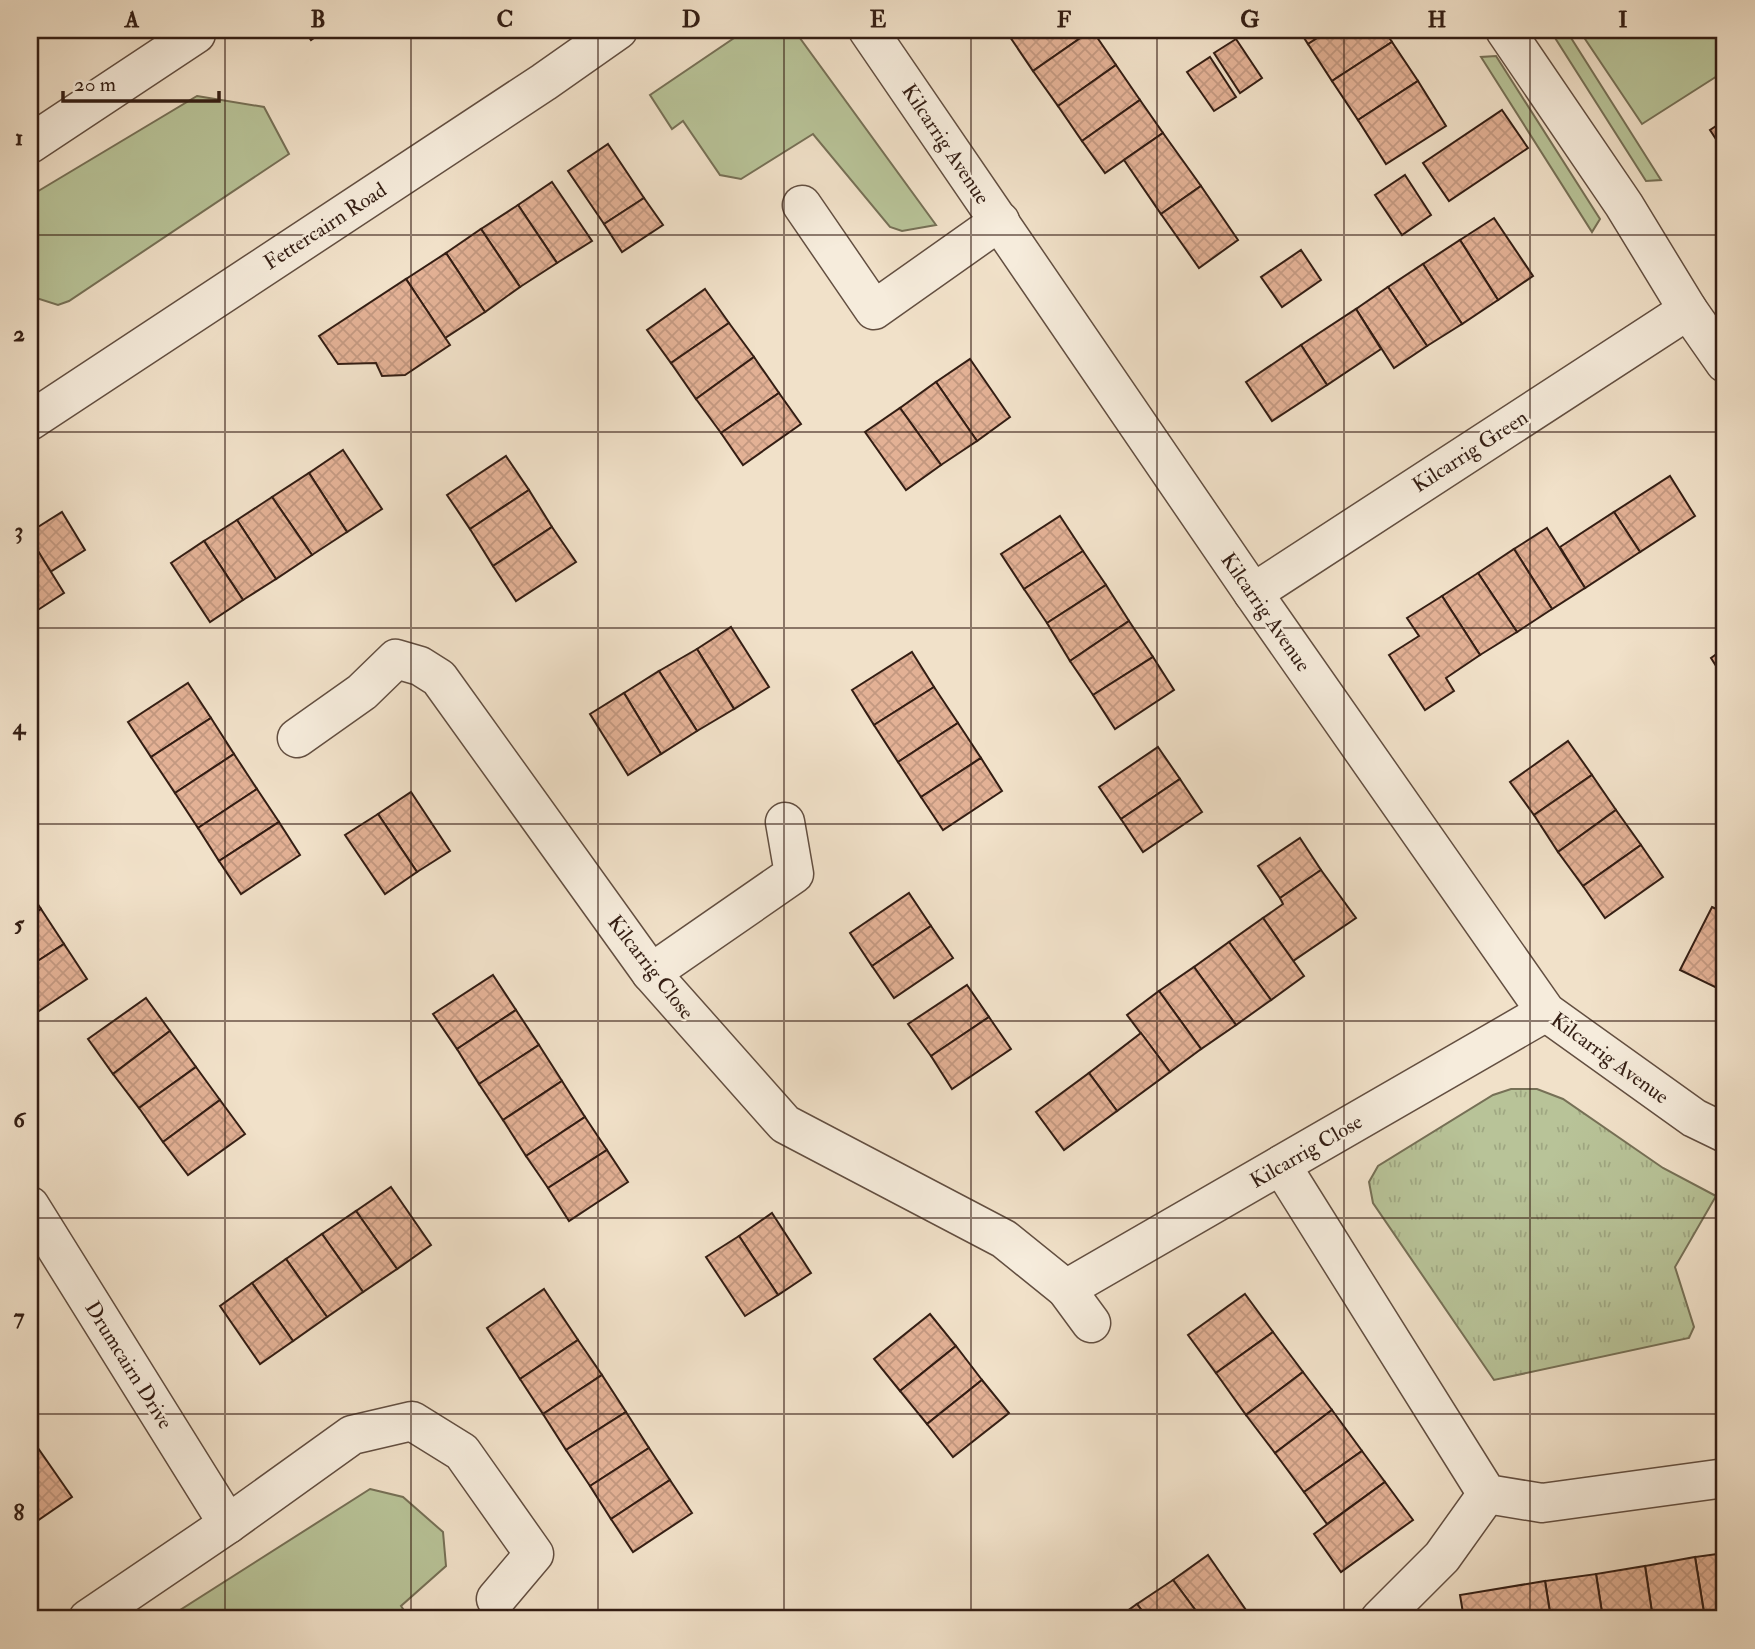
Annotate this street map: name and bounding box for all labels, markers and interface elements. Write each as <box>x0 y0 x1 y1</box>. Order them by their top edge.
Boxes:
text: A <box>124 5 140 34</box>
text: B <box>310 5 326 34</box>
text: C <box>497 5 513 34</box>
text: D <box>682 5 700 34</box>
text: E <box>870 5 887 34</box>
text: F <box>1057 5 1072 34</box>
text: G <box>1240 5 1260 34</box>
text: H <box>1428 5 1447 34</box>
text: I <box>1618 5 1628 34</box>
scale bar <box>63 60 219 104</box>
text: 20 m <box>74 71 116 98</box>
street label: Kilcarrig Avenue <box>895 79 996 210</box>
text: 1 <box>15 123 23 152</box>
street label: Fettercairn Road <box>259 176 392 276</box>
text: 2 <box>13 319 25 348</box>
street label: Kilcarrig Green <box>1407 404 1533 499</box>
text: 3 <box>15 516 23 545</box>
street label: Kilcarrig Avenue <box>1215 547 1317 677</box>
text: 4 <box>12 712 27 741</box>
text: 5 <box>14 909 25 938</box>
street label: Kilcarrig Close <box>601 910 700 1025</box>
street label: Kilcarrig Avenue <box>1545 1006 1674 1110</box>
text: 6 <box>13 1105 27 1134</box>
street label: Kilcarrig Close <box>1245 1108 1367 1194</box>
street label: Drumcairn Drive <box>78 1296 179 1434</box>
text: 7 <box>14 1302 25 1331</box>
text: 8 <box>14 1498 25 1527</box>

